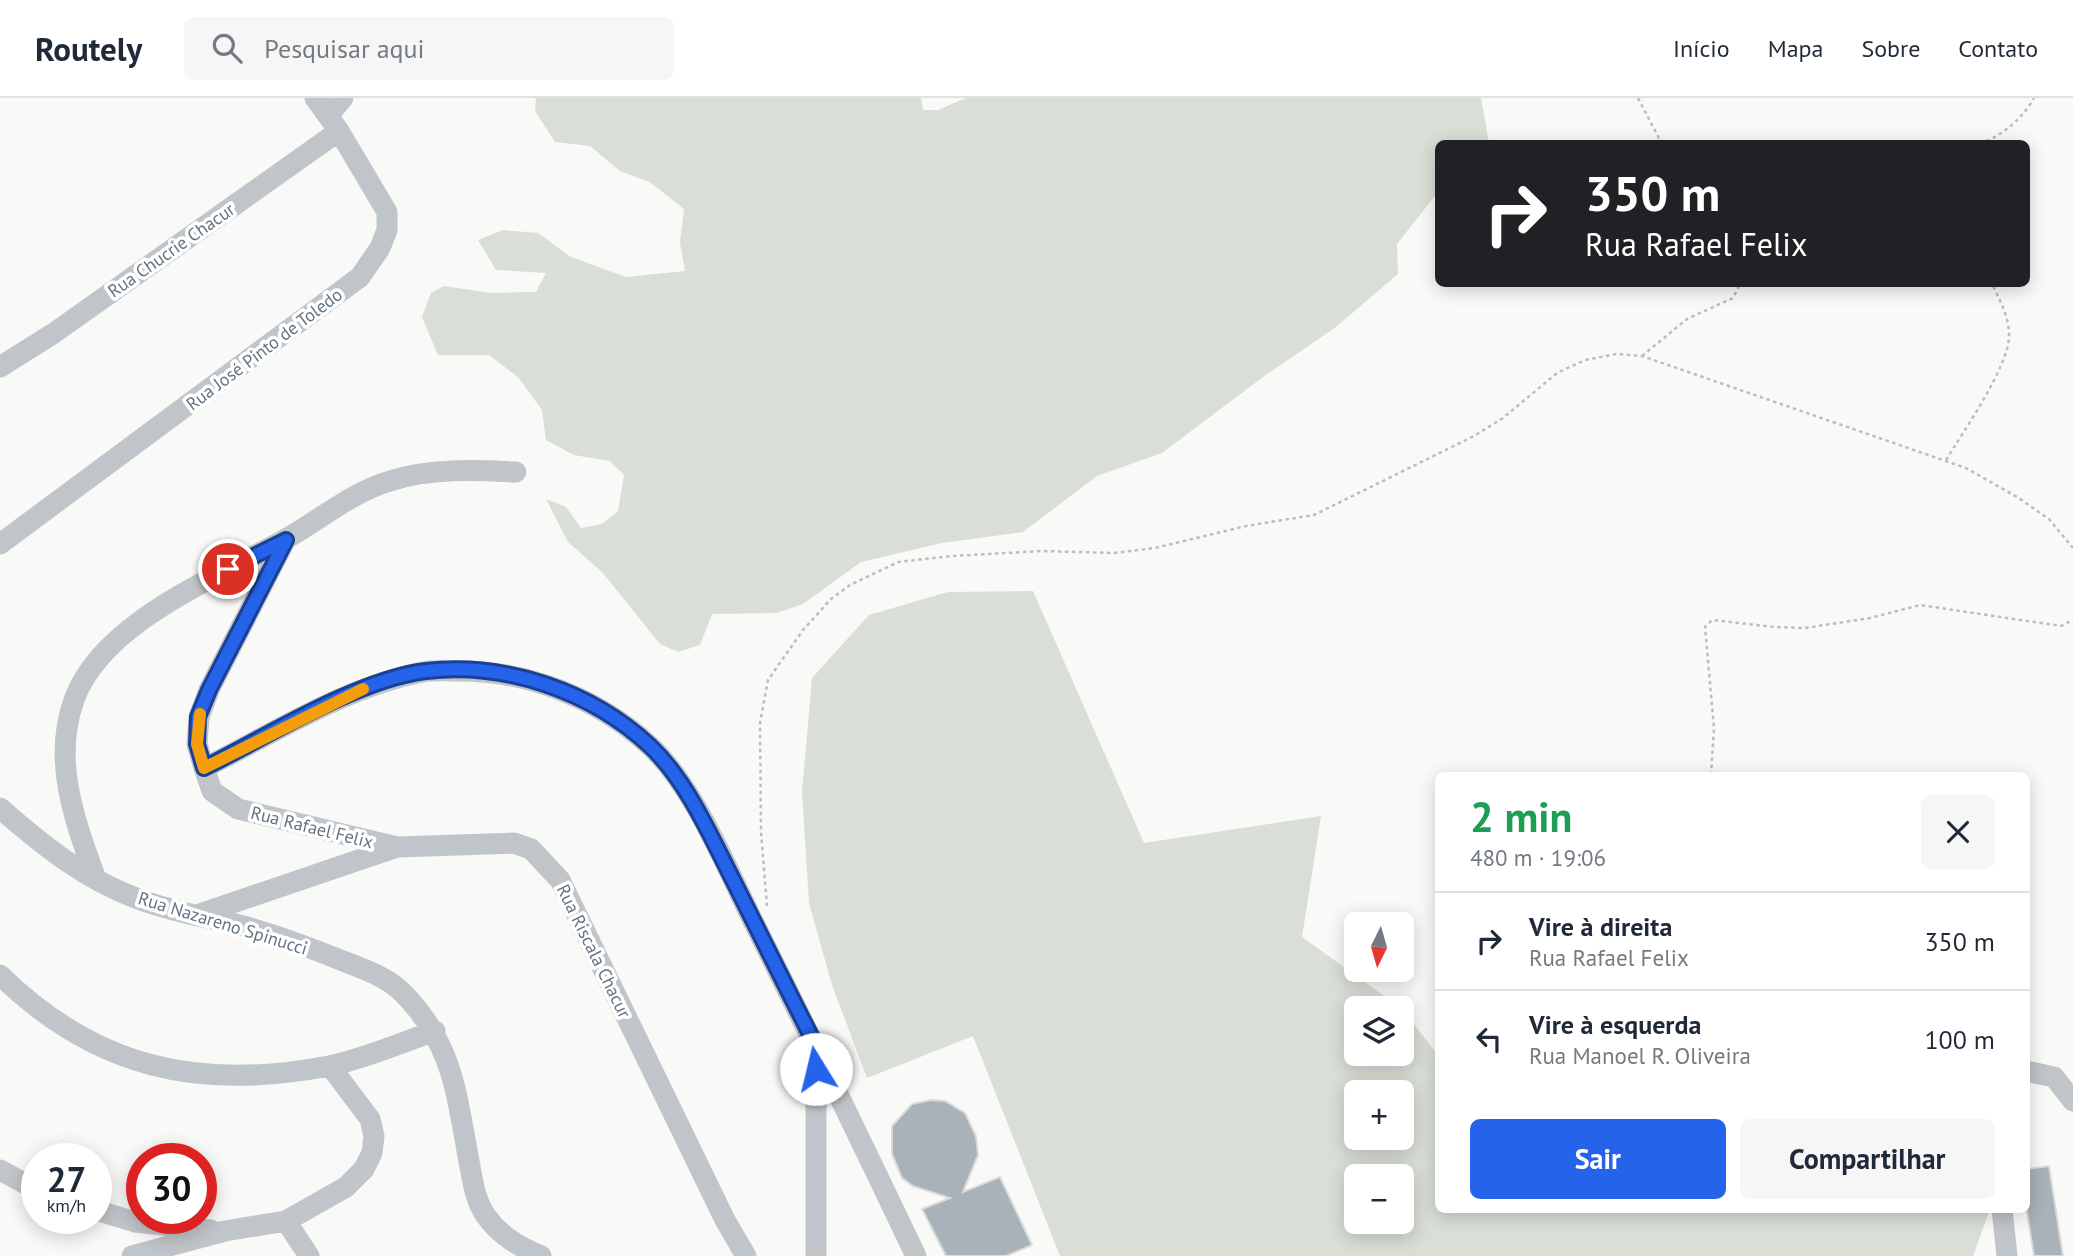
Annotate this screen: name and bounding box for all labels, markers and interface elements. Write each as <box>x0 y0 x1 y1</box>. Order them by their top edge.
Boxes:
search box <box>184 17 674 80</box>
text: Routely <box>35 27 142 70</box>
icon: search <box>208 29 246 67</box>
text: Pesquisar aqui <box>264 32 425 65</box>
text: Início <box>1673 33 1730 64</box>
text: Mapa <box>1768 33 1823 64</box>
text: Sobre <box>1861 33 1920 64</box>
text: Contato <box>1958 33 2038 64</box>
text: 350 m <box>1585 161 1720 225</box>
icon: right <box>1470 168 1561 259</box>
street label: Rua Chucrie Chacur <box>103 198 239 302</box>
text: Rua Rafael Felix <box>1585 223 1807 265</box>
street label: Rua José Pinto de Toledo <box>181 283 347 415</box>
pin <box>198 539 258 599</box>
icon: arrive <box>209 550 247 588</box>
text: 2 min <box>1470 789 1572 844</box>
button: close <box>1921 795 1995 869</box>
street label: Rua Rafael Felix <box>249 801 375 853</box>
text: 480 m · 19:06 <box>1470 843 1606 872</box>
street label: Rua Riscala Chacur <box>552 880 636 1022</box>
street label: Rua Nazareno Spinucci <box>136 886 310 960</box>
text: Vire à direita <box>1529 910 1672 943</box>
north arrow <box>1344 912 1414 982</box>
map controls <box>1344 912 1414 1234</box>
icon: right <box>1470 922 1508 960</box>
text: 350 m <box>1924 925 1995 958</box>
text: Rua Rafael Felix <box>1529 943 1689 972</box>
button: layers <box>1344 996 1414 1066</box>
text: Vire à esquerda <box>1529 1008 1701 1041</box>
icon: left <box>1470 1020 1508 1058</box>
text: 100 m <box>1924 1023 1995 1056</box>
position arrow <box>779 1032 853 1106</box>
text: Rua Manoel R. Oliveira <box>1529 1041 1751 1070</box>
button: + <box>1344 1080 1414 1150</box>
button: Sair <box>1470 1119 1726 1199</box>
button: Compartilhar <box>1740 1119 1995 1199</box>
speed limit sign: 30 <box>126 1143 217 1234</box>
text: 27 <box>47 1156 86 1202</box>
button: − <box>1344 1164 1414 1234</box>
text: km/h <box>47 1194 86 1217</box>

